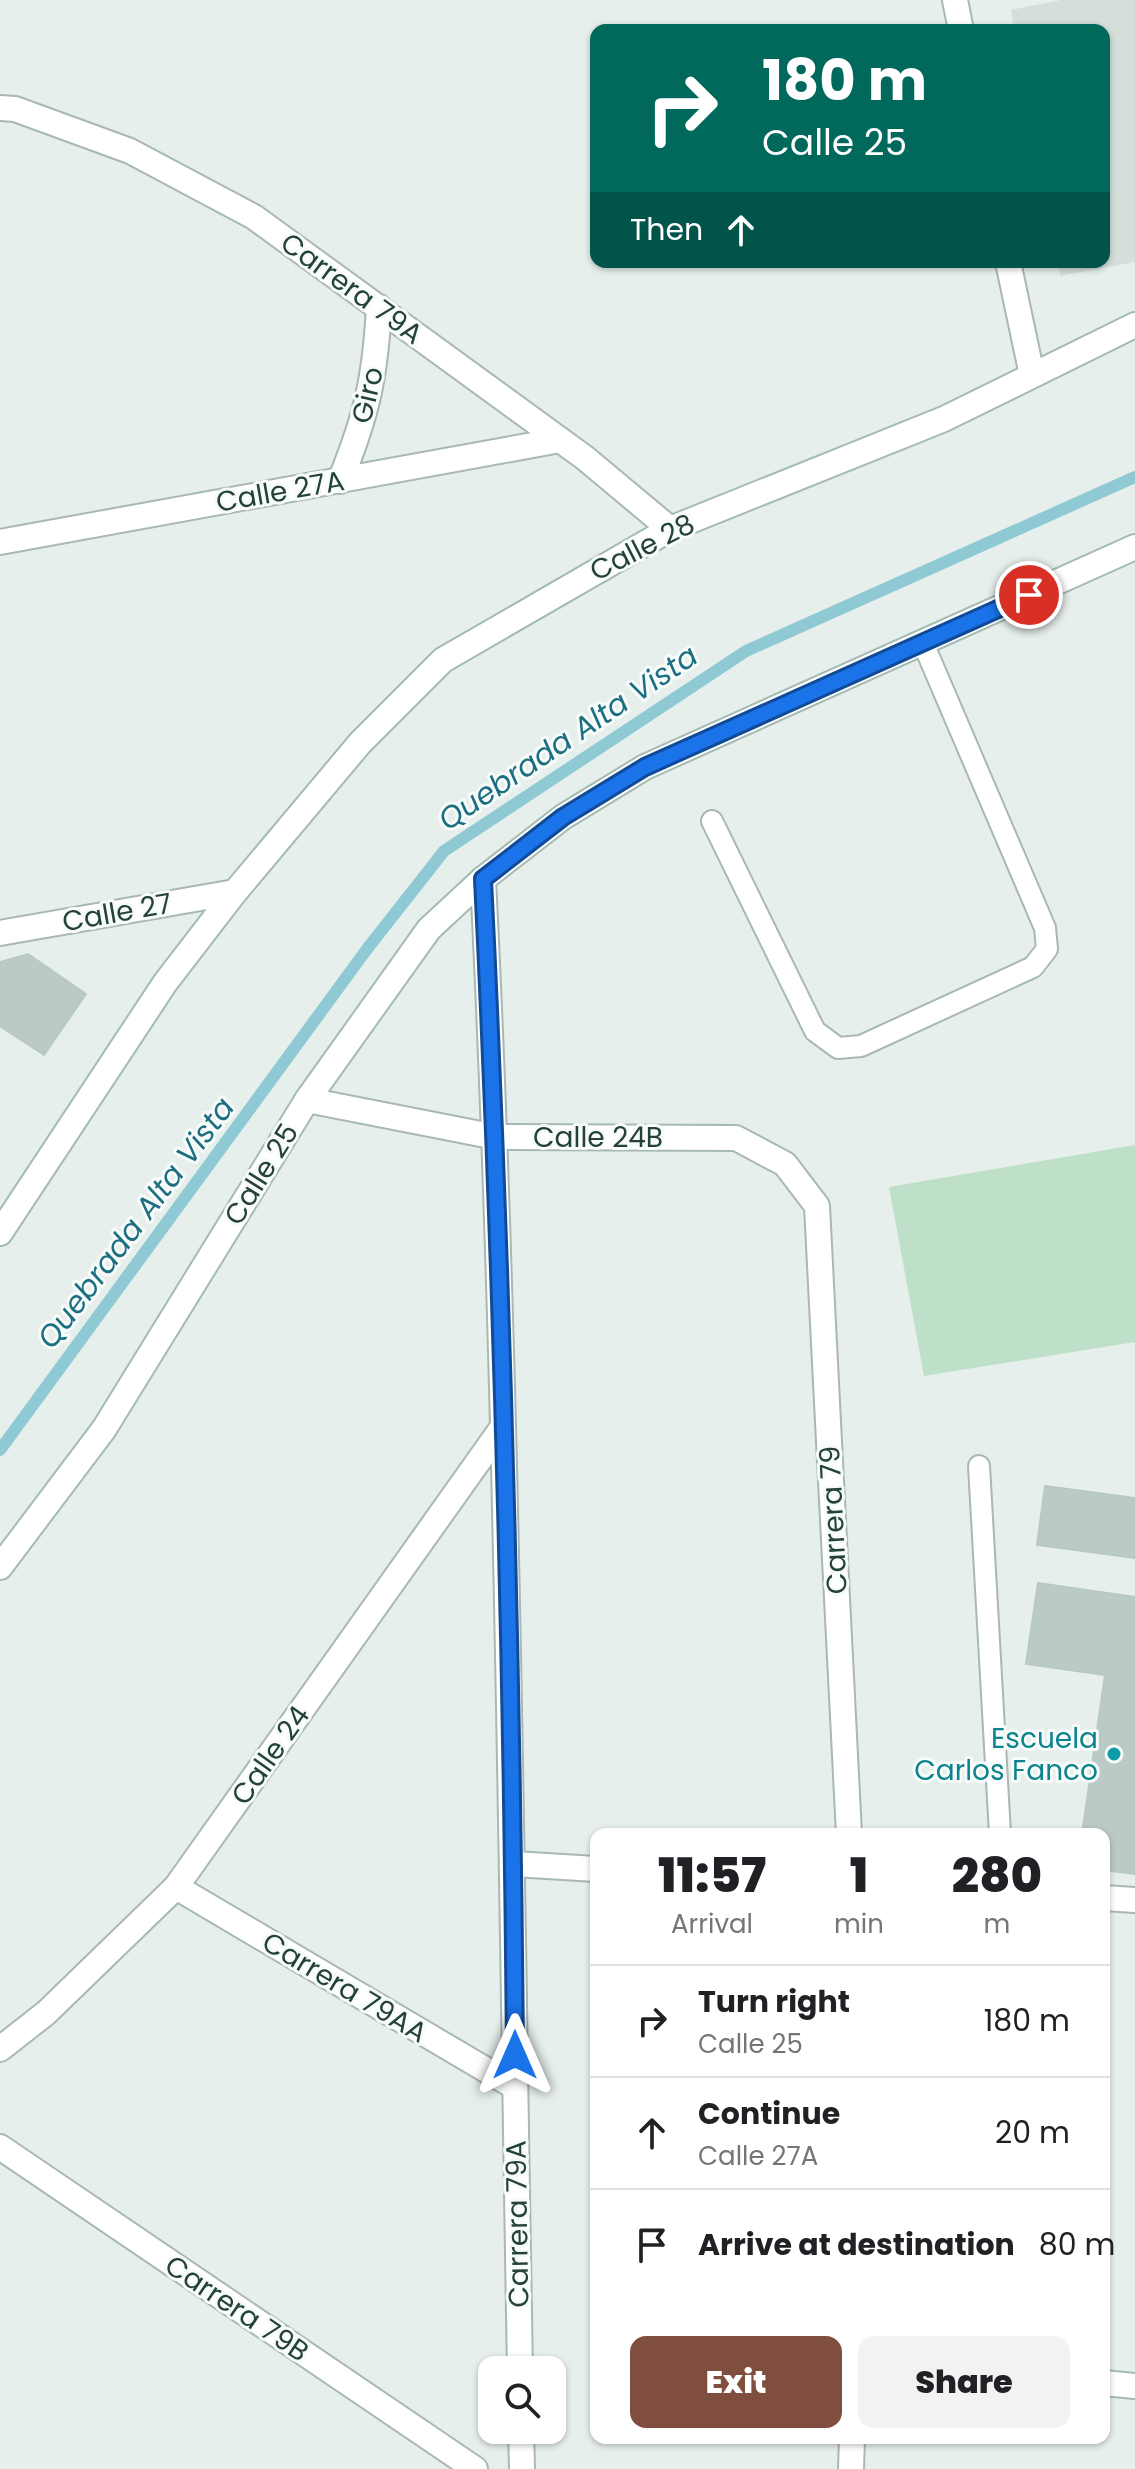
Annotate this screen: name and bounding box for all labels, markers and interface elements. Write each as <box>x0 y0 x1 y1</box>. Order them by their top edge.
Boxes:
text: 180 m <box>762 41 927 120</box>
icon: right <box>630 56 734 160</box>
text: Calle 25 <box>762 117 907 168</box>
text: Then <box>630 208 703 251</box>
icon: ahead <box>719 208 763 252</box>
street label: Carrera 79A <box>273 223 431 353</box>
street label: Giro <box>342 363 393 427</box>
street label: Calle 27A <box>213 461 347 522</box>
street label: Calle 28 <box>583 504 701 590</box>
pin <box>995 561 1063 629</box>
icon: arrive <box>1007 573 1051 617</box>
water label: Quebrada Alta Vista <box>429 634 706 841</box>
street label: Calle 27 <box>59 884 175 941</box>
water label: Quebrada Alta Vista <box>27 1088 245 1357</box>
street label: Calle 25 <box>215 1116 308 1232</box>
street label: Calle 24B <box>533 1118 663 1157</box>
street label: Carrera 79 <box>810 1445 857 1595</box>
street label: Calle 24 <box>222 1698 319 1813</box>
place label: Escuela Carlos Fanco <box>914 1719 1098 1790</box>
marker: Escuela Carlos Fanco <box>1105 1745 1123 1763</box>
text: 11:57 <box>658 1842 766 1909</box>
text: 1 <box>850 1842 868 1909</box>
text: 280 <box>952 1842 1042 1909</box>
text: Arrival <box>671 1906 753 1942</box>
text: min <box>834 1906 884 1942</box>
text: m <box>984 1906 1010 1942</box>
street label: Carrera 79AA <box>255 1923 435 2052</box>
text: Turn right <box>698 1980 850 2023</box>
icon: right <box>630 1999 674 2043</box>
text: 180 m <box>984 1999 1070 2042</box>
position arrow <box>473 2013 557 2097</box>
text: Calle 25 <box>698 2026 803 2062</box>
text: Continue <box>698 2092 840 2135</box>
icon: ahead <box>630 2111 674 2155</box>
text: 20 m <box>995 2111 1070 2154</box>
text: Calle 27A <box>698 2138 818 2174</box>
street label: Carrera 79A <box>497 2140 538 2308</box>
icon: arrive <box>630 2223 674 2267</box>
text: Arrive at destination <box>698 2223 1015 2266</box>
text: 80 m <box>1039 2223 1115 2266</box>
street label: Carrera 79B <box>157 2246 316 2371</box>
button: Exit <box>630 2336 842 2428</box>
button: Share <box>858 2336 1070 2428</box>
map controls <box>478 2356 566 2444</box>
button: search <box>478 2356 566 2444</box>

